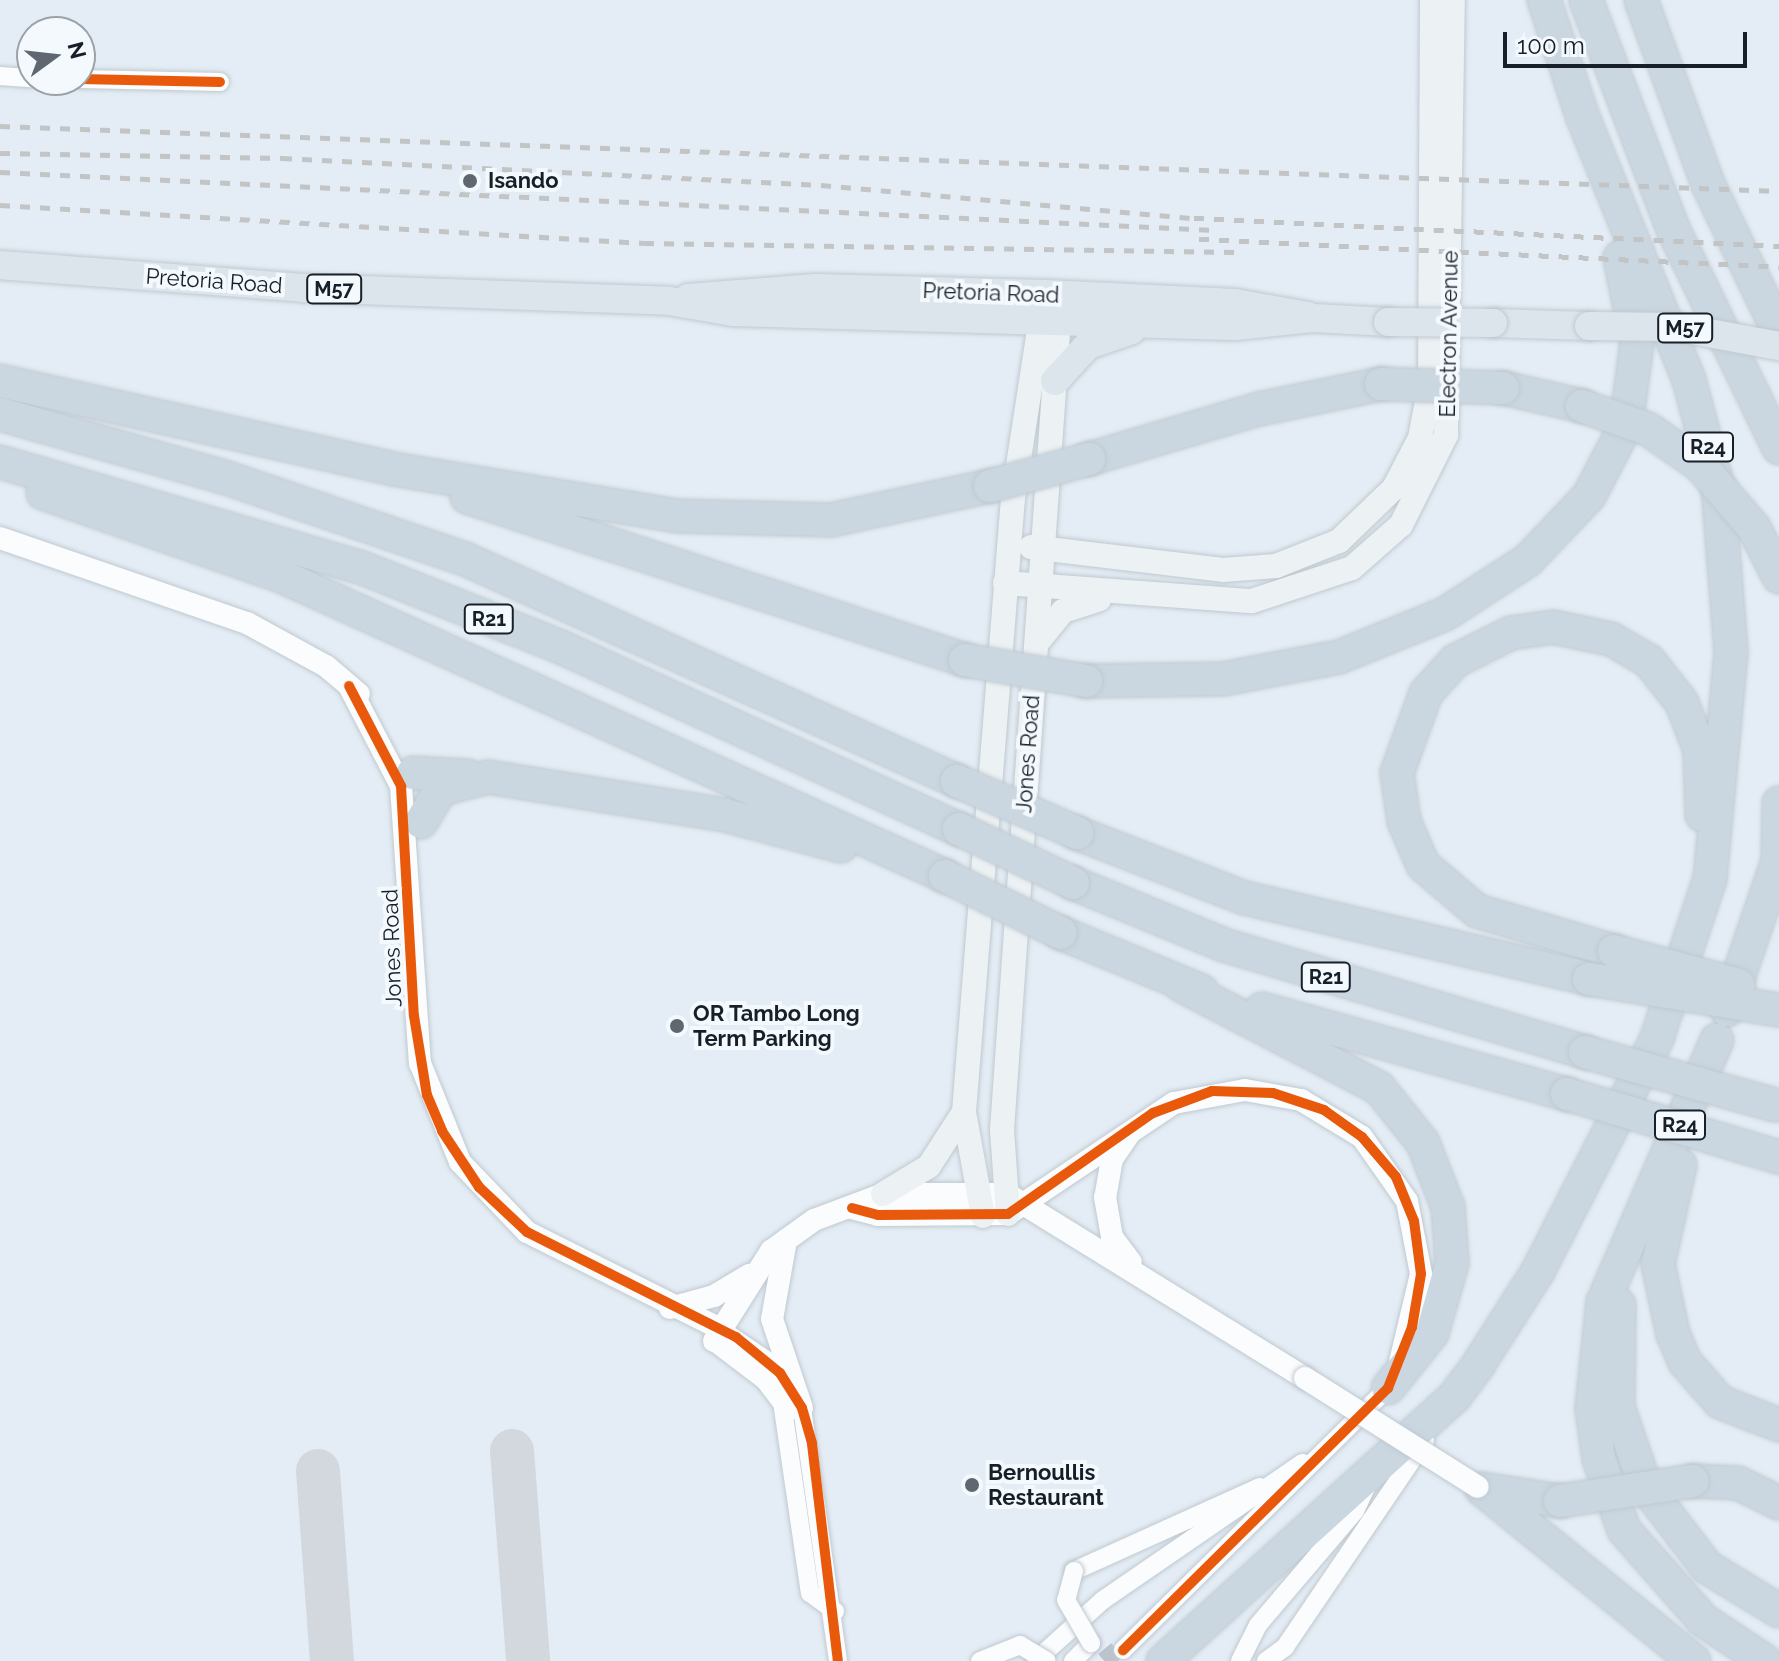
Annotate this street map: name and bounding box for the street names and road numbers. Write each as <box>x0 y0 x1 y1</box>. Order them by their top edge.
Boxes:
street label: Electron Avenue <box>1434 250 1464 418</box>
street label: Pretoria Road <box>145 263 283 299</box>
road number: M57 <box>306 273 362 305</box>
street label: Pretoria Road <box>922 277 1060 309</box>
road number: M57 <box>1657 312 1713 344</box>
road number: R24 <box>1682 431 1734 463</box>
road number: R21 <box>463 603 515 635</box>
street label: Jones Road <box>1011 694 1045 814</box>
street label: Jones Road <box>377 888 407 1008</box>
road number: R21 <box>1300 961 1352 993</box>
road number: R24 <box>1654 1109 1706 1141</box>

